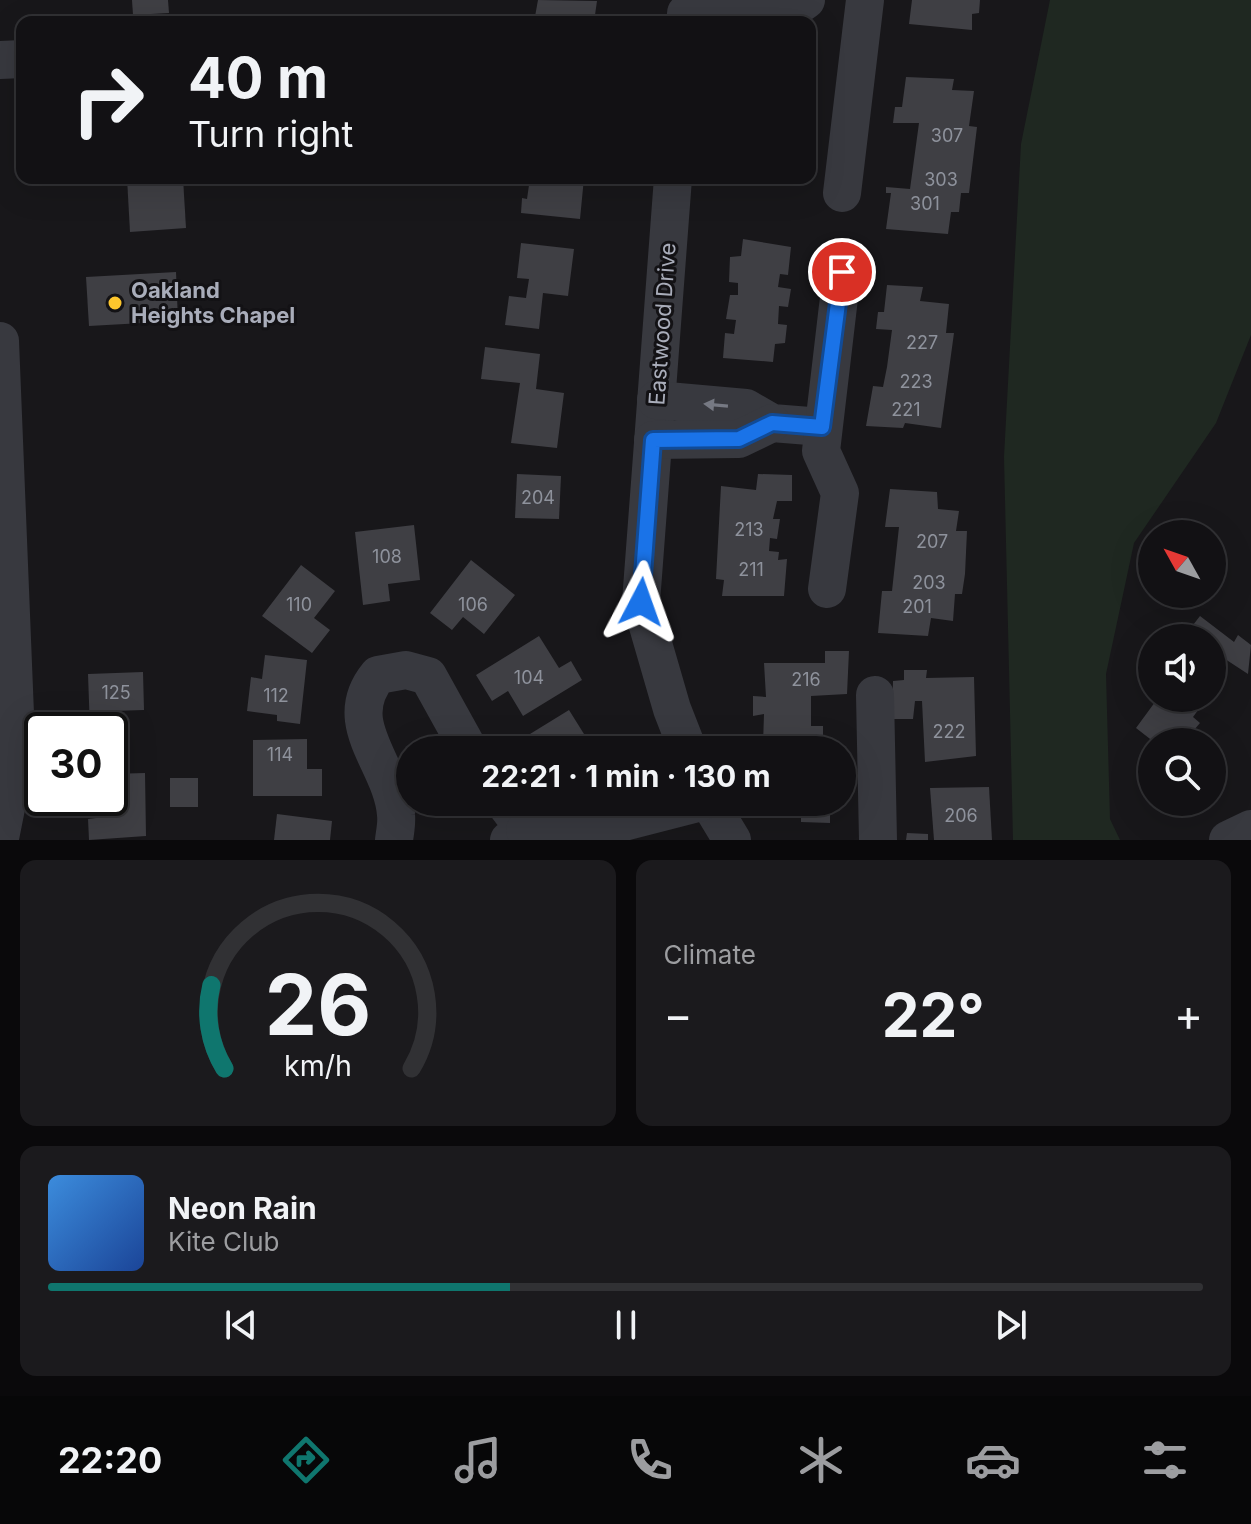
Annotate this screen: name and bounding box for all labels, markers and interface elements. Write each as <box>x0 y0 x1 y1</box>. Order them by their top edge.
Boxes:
text: 40 m <box>188 44 328 112</box>
icon: right <box>56 48 160 152</box>
text: Turn right <box>188 112 353 156</box>
house number: 307 <box>931 125 963 146</box>
house number: 303 <box>924 169 958 190</box>
house number: 301 <box>910 193 940 214</box>
pin <box>808 238 876 306</box>
street label: Eastwood Drive <box>643 242 681 406</box>
icon: arrive <box>820 250 864 294</box>
place label: Oakland Heights Chapel <box>131 277 295 328</box>
marker: Oakland Heights Chapel <box>106 294 124 312</box>
house number: 227 <box>906 332 938 353</box>
house number: 223 <box>899 371 933 392</box>
one-way arrow <box>703 398 728 411</box>
house number: 221 <box>891 399 921 420</box>
house number: 204 <box>521 487 555 508</box>
house number: 213 <box>734 519 764 540</box>
north arrow <box>1138 520 1226 608</box>
map controls <box>1138 520 1226 816</box>
house number: 207 <box>916 531 948 552</box>
house number: 108 <box>372 546 402 567</box>
house number: 211 <box>738 559 764 580</box>
position arrow <box>599 560 683 644</box>
house number: 203 <box>912 572 946 593</box>
house number: 110 <box>286 594 312 615</box>
house number: 106 <box>458 594 488 615</box>
house number: 201 <box>902 596 932 617</box>
button: sound <box>1138 624 1226 712</box>
house number: 104 <box>514 667 544 688</box>
house number: 216 <box>791 669 821 690</box>
house number: 125 <box>101 682 131 703</box>
house number: 112 <box>263 685 289 706</box>
speed limit sign: 30 <box>24 712 128 816</box>
house number: 222 <box>933 721 965 742</box>
button: search <box>1138 728 1226 816</box>
house number: 114 <box>267 744 293 765</box>
text: 22:21 · 1 min · 130 m <box>481 758 771 794</box>
house number: 206 <box>944 805 978 826</box>
text: Climate <box>664 939 756 970</box>
text: 26 <box>265 954 371 1055</box>
text: 22° <box>882 979 985 1051</box>
text: − <box>664 988 693 1042</box>
text: + <box>1174 988 1203 1042</box>
text: km/h <box>284 1048 352 1083</box>
text: Neon Rain <box>168 1190 317 1226</box>
text: Kite Club <box>168 1226 279 1257</box>
icon: previous <box>219 1303 263 1347</box>
icon: pause <box>604 1303 648 1347</box>
icon: next <box>989 1303 1033 1347</box>
icon: directions <box>278 1432 334 1488</box>
icon: music <box>450 1432 506 1488</box>
icon: phone <box>622 1432 678 1488</box>
icon: climate <box>793 1432 849 1488</box>
icon: car <box>965 1432 1021 1488</box>
icon: filters <box>1137 1432 1193 1488</box>
text: 22:20 <box>58 1438 162 1482</box>

